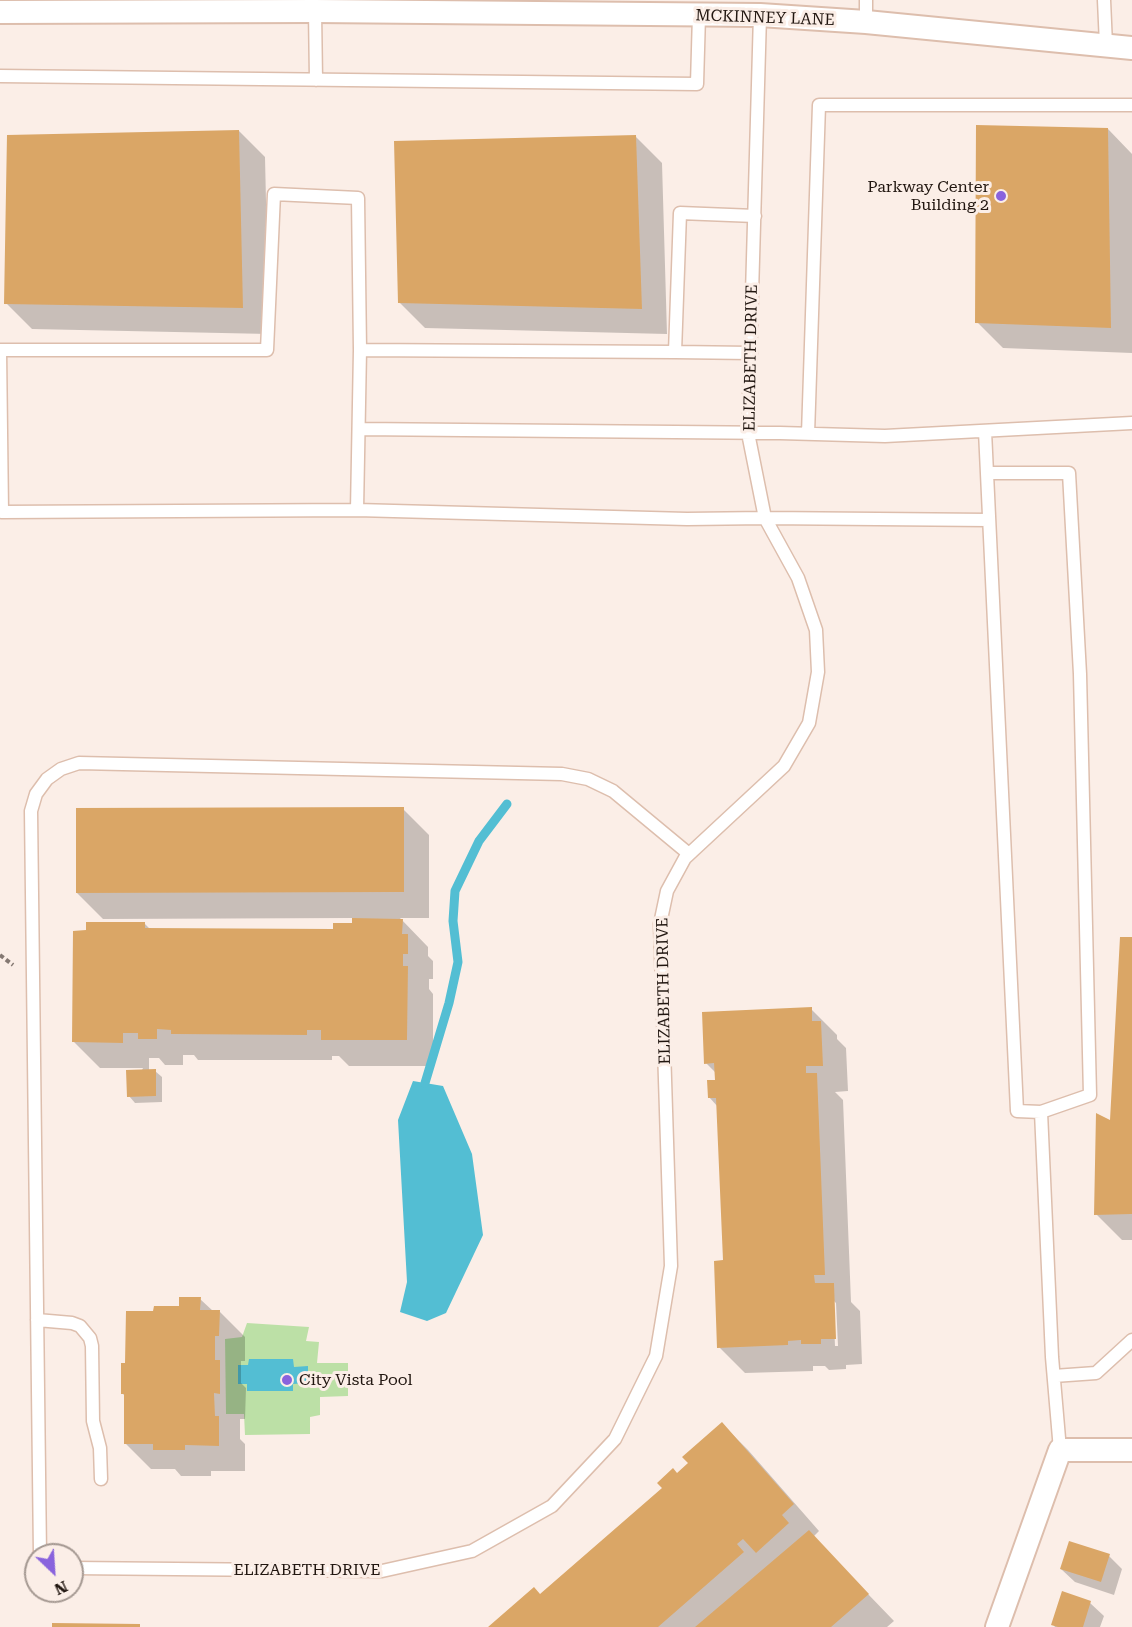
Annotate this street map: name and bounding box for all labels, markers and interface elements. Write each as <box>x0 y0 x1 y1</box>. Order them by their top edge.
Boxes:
street label: MCKINNEY LANE <box>695 6 835 30</box>
place label: Parkway Center Building 2 <box>867 177 989 215</box>
marker: Parkway Center Building 2 <box>994 189 1008 203</box>
street label: ELIZABETH DRIVE <box>740 284 762 432</box>
street label: ELIZABETH DRIVE <box>653 917 675 1065</box>
place label: City Vista Pool <box>299 1370 412 1390</box>
marker: City Vista Pool <box>280 1373 294 1387</box>
north arrow <box>24 1543 84 1603</box>
street label: ELIZABETH DRIVE <box>233 1560 381 1580</box>
text: N <box>51 1577 71 1599</box>

